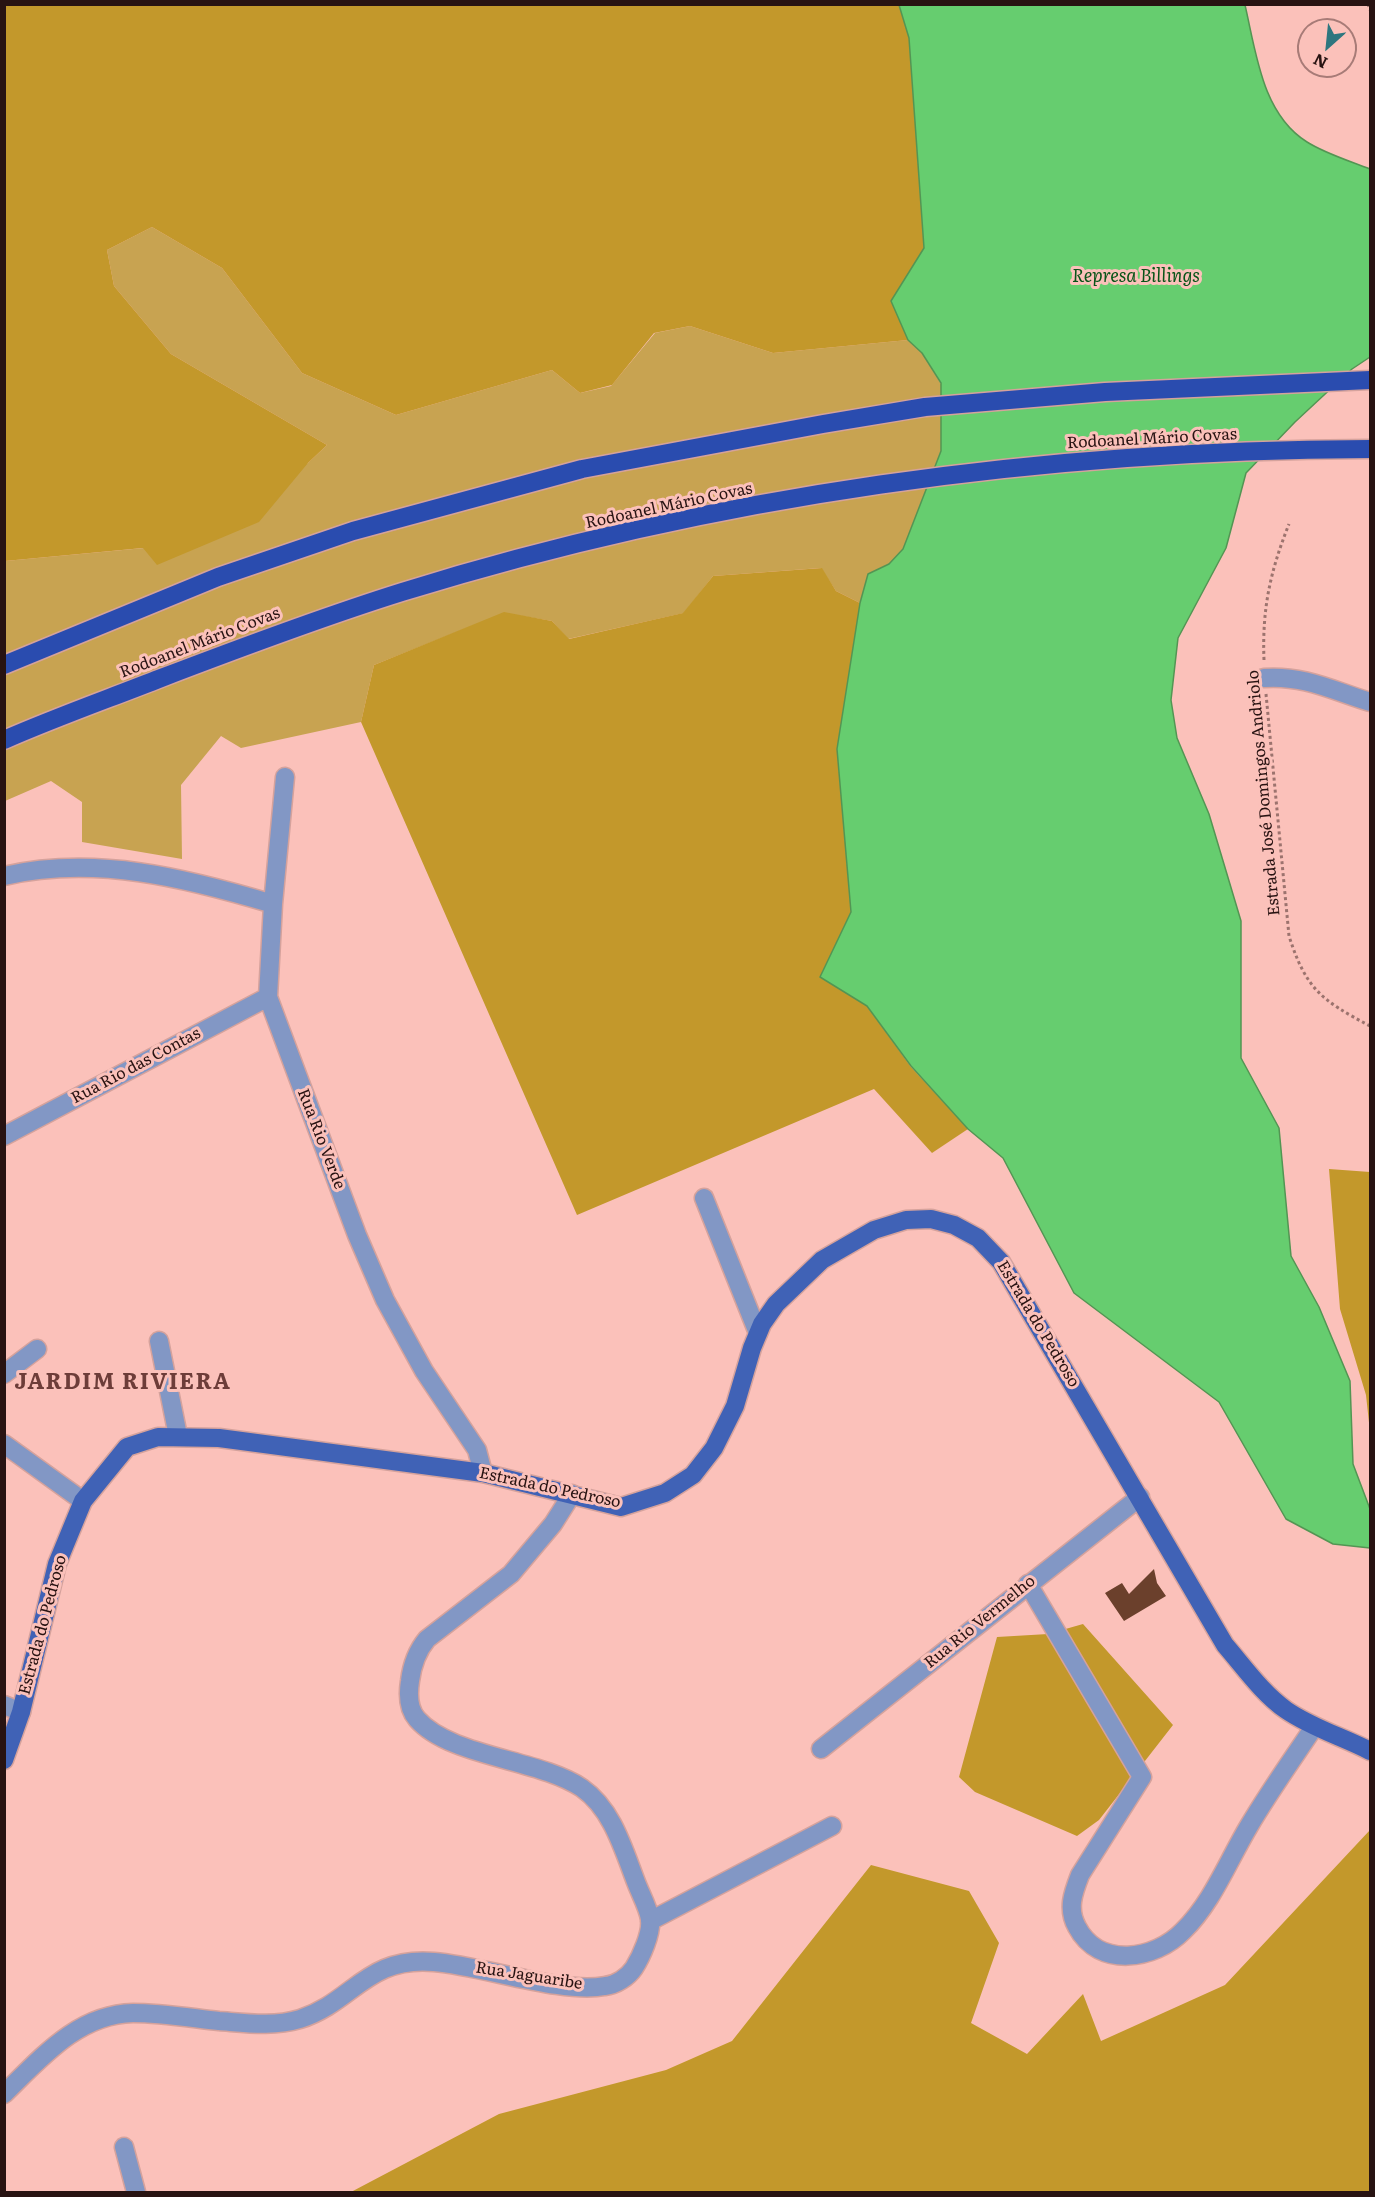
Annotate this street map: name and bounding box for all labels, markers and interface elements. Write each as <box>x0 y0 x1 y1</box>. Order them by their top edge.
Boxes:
north arrow <box>1297 18 1357 78</box>
text: N <box>1308 49 1331 76</box>
water label: Represa Billings <box>1072 266 1200 288</box>
street label: Rodoanel Mário Covas <box>1067 425 1237 453</box>
street label: Rodoanel Mário Covas <box>584 479 754 533</box>
street label: Rodoanel Mário Covas <box>117 604 283 682</box>
street label: Estrada José Domingos Andriolo <box>1244 669 1284 917</box>
street label: Rua Rio das Contas <box>68 1024 204 1108</box>
street label: Rua Rio Verde <box>293 1086 349 1192</box>
street label: Estrada do Pedroso <box>993 1257 1083 1391</box>
district label: JARDIM RIVIERA <box>15 1370 231 1396</box>
street label: Estrada do Pedroso <box>478 1464 622 1512</box>
street label: Estrada do Pedroso <box>15 1553 71 1697</box>
street label: Rua Rio Vermelho <box>921 1571 1039 1673</box>
street label: Rua Jaguaribe <box>474 1958 584 1994</box>

